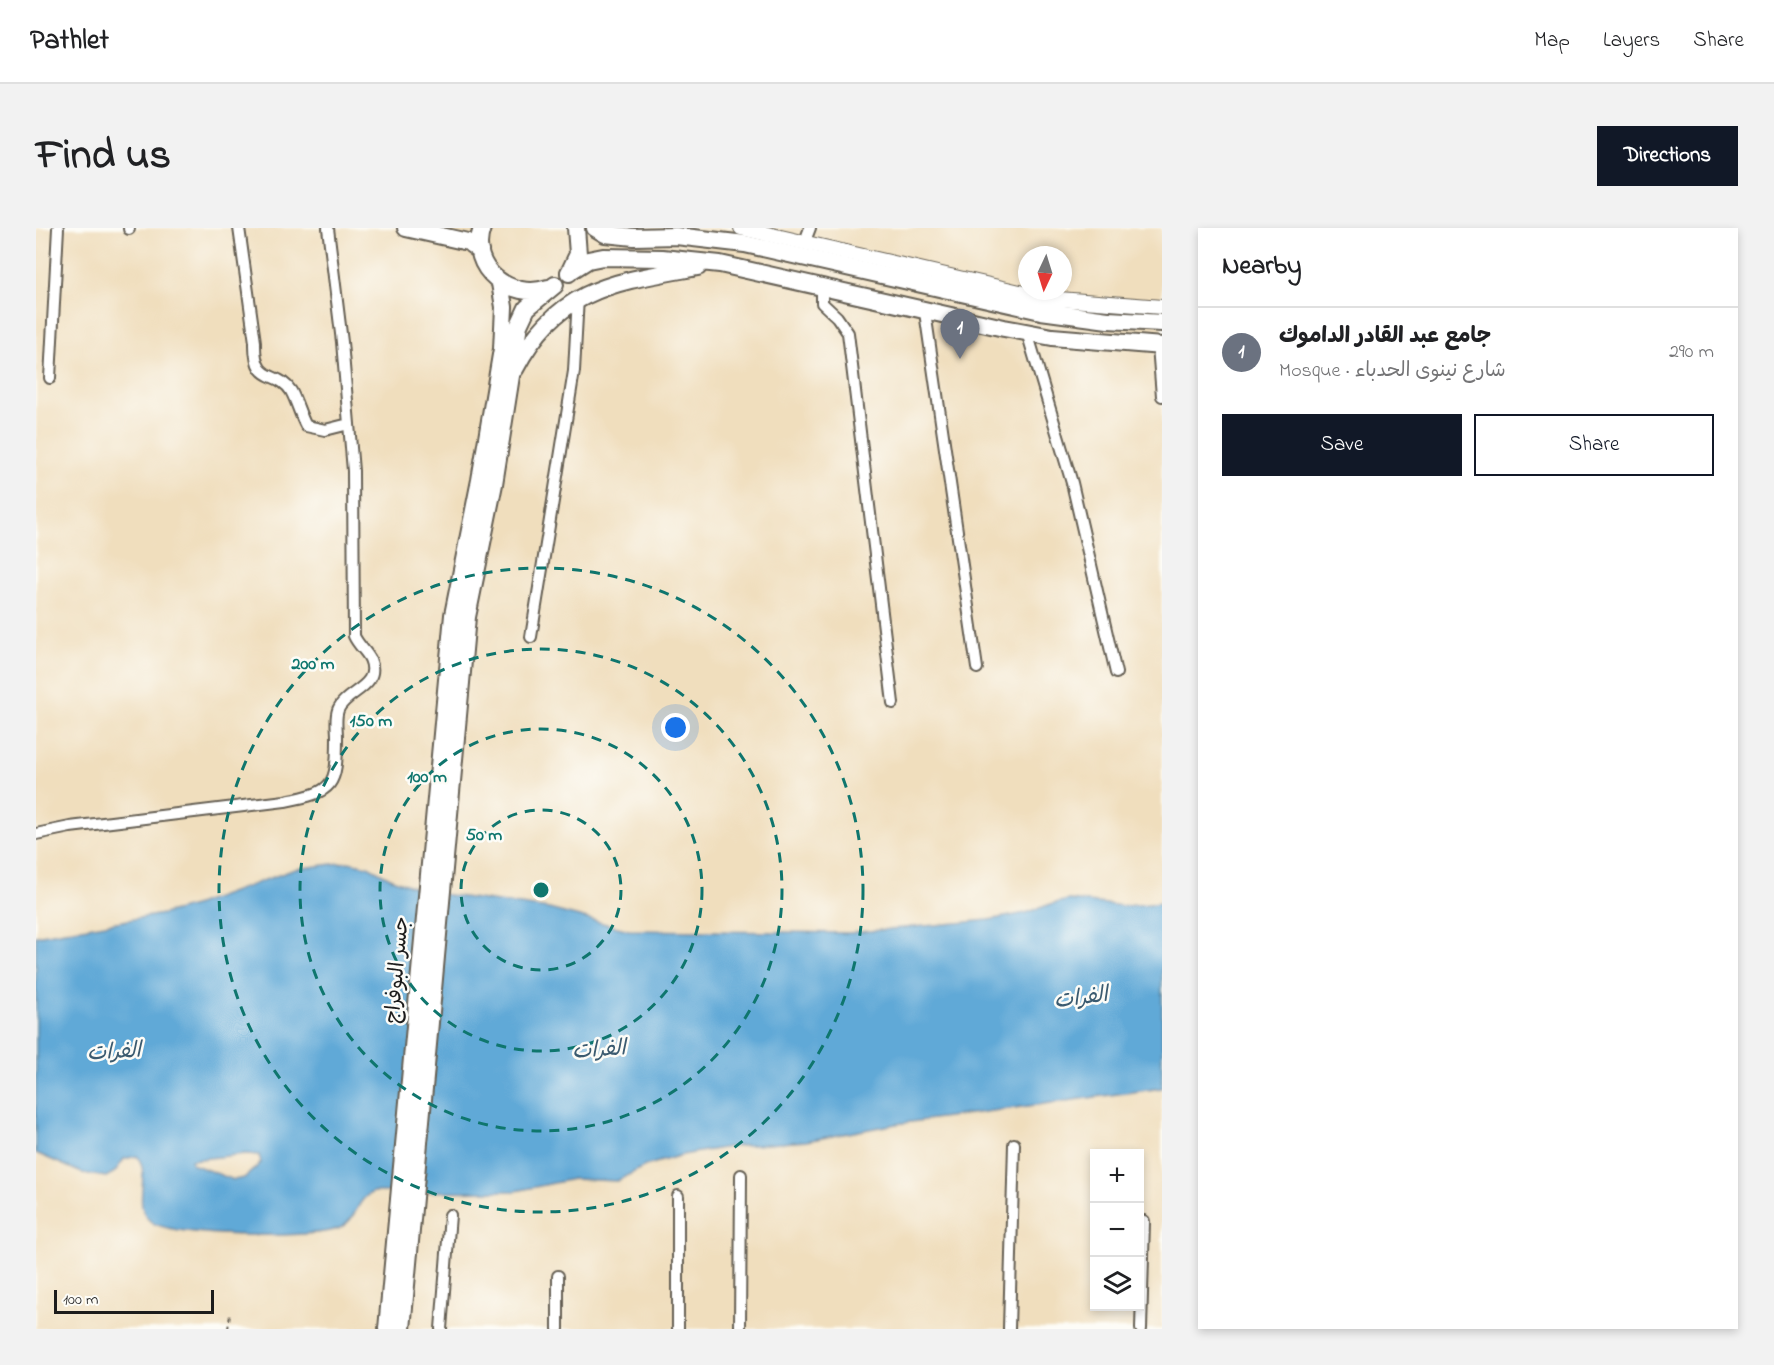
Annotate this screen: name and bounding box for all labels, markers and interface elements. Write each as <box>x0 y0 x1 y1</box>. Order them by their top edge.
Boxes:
text: Pathlet <box>30 21 109 62</box>
text: Map <box>1534 26 1570 56</box>
text: Layers <box>1603 26 1660 56</box>
text: Share <box>1693 26 1744 56</box>
text: Find us <box>36 126 171 187</box>
button: Directions <box>1597 126 1738 186</box>
north arrow <box>1018 246 1072 300</box>
text: Nearby <box>1222 248 1301 286</box>
pin: 1 <box>940 310 980 359</box>
text: جامع عبد القادر الداموك <box>1279 321 1491 353</box>
text: 1 <box>1238 338 1245 367</box>
text: 290 m <box>1669 338 1714 367</box>
text: Mosque · شارع نينوى الحدباء <box>1279 357 1506 386</box>
button: Save <box>1222 414 1462 476</box>
button: Share <box>1474 414 1714 476</box>
text: 200 m <box>291 652 335 678</box>
text: 150 m <box>350 709 392 735</box>
your location <box>661 713 690 742</box>
text: 100 m <box>407 765 447 791</box>
text: 50 m <box>466 823 502 849</box>
centre of rings <box>531 880 551 900</box>
street label: جسر البوفراج <box>378 915 418 1025</box>
water label: الفرات <box>1052 980 1112 1018</box>
water label: الفرات <box>571 1033 630 1069</box>
water label: الفرات <box>86 1035 144 1070</box>
map controls <box>1090 1149 1144 1311</box>
button: + <box>1090 1149 1144 1203</box>
button: − <box>1090 1203 1144 1257</box>
button: layers <box>1090 1257 1144 1311</box>
scale bar <box>54 1287 214 1314</box>
text: 100 m <box>63 1288 98 1312</box>

